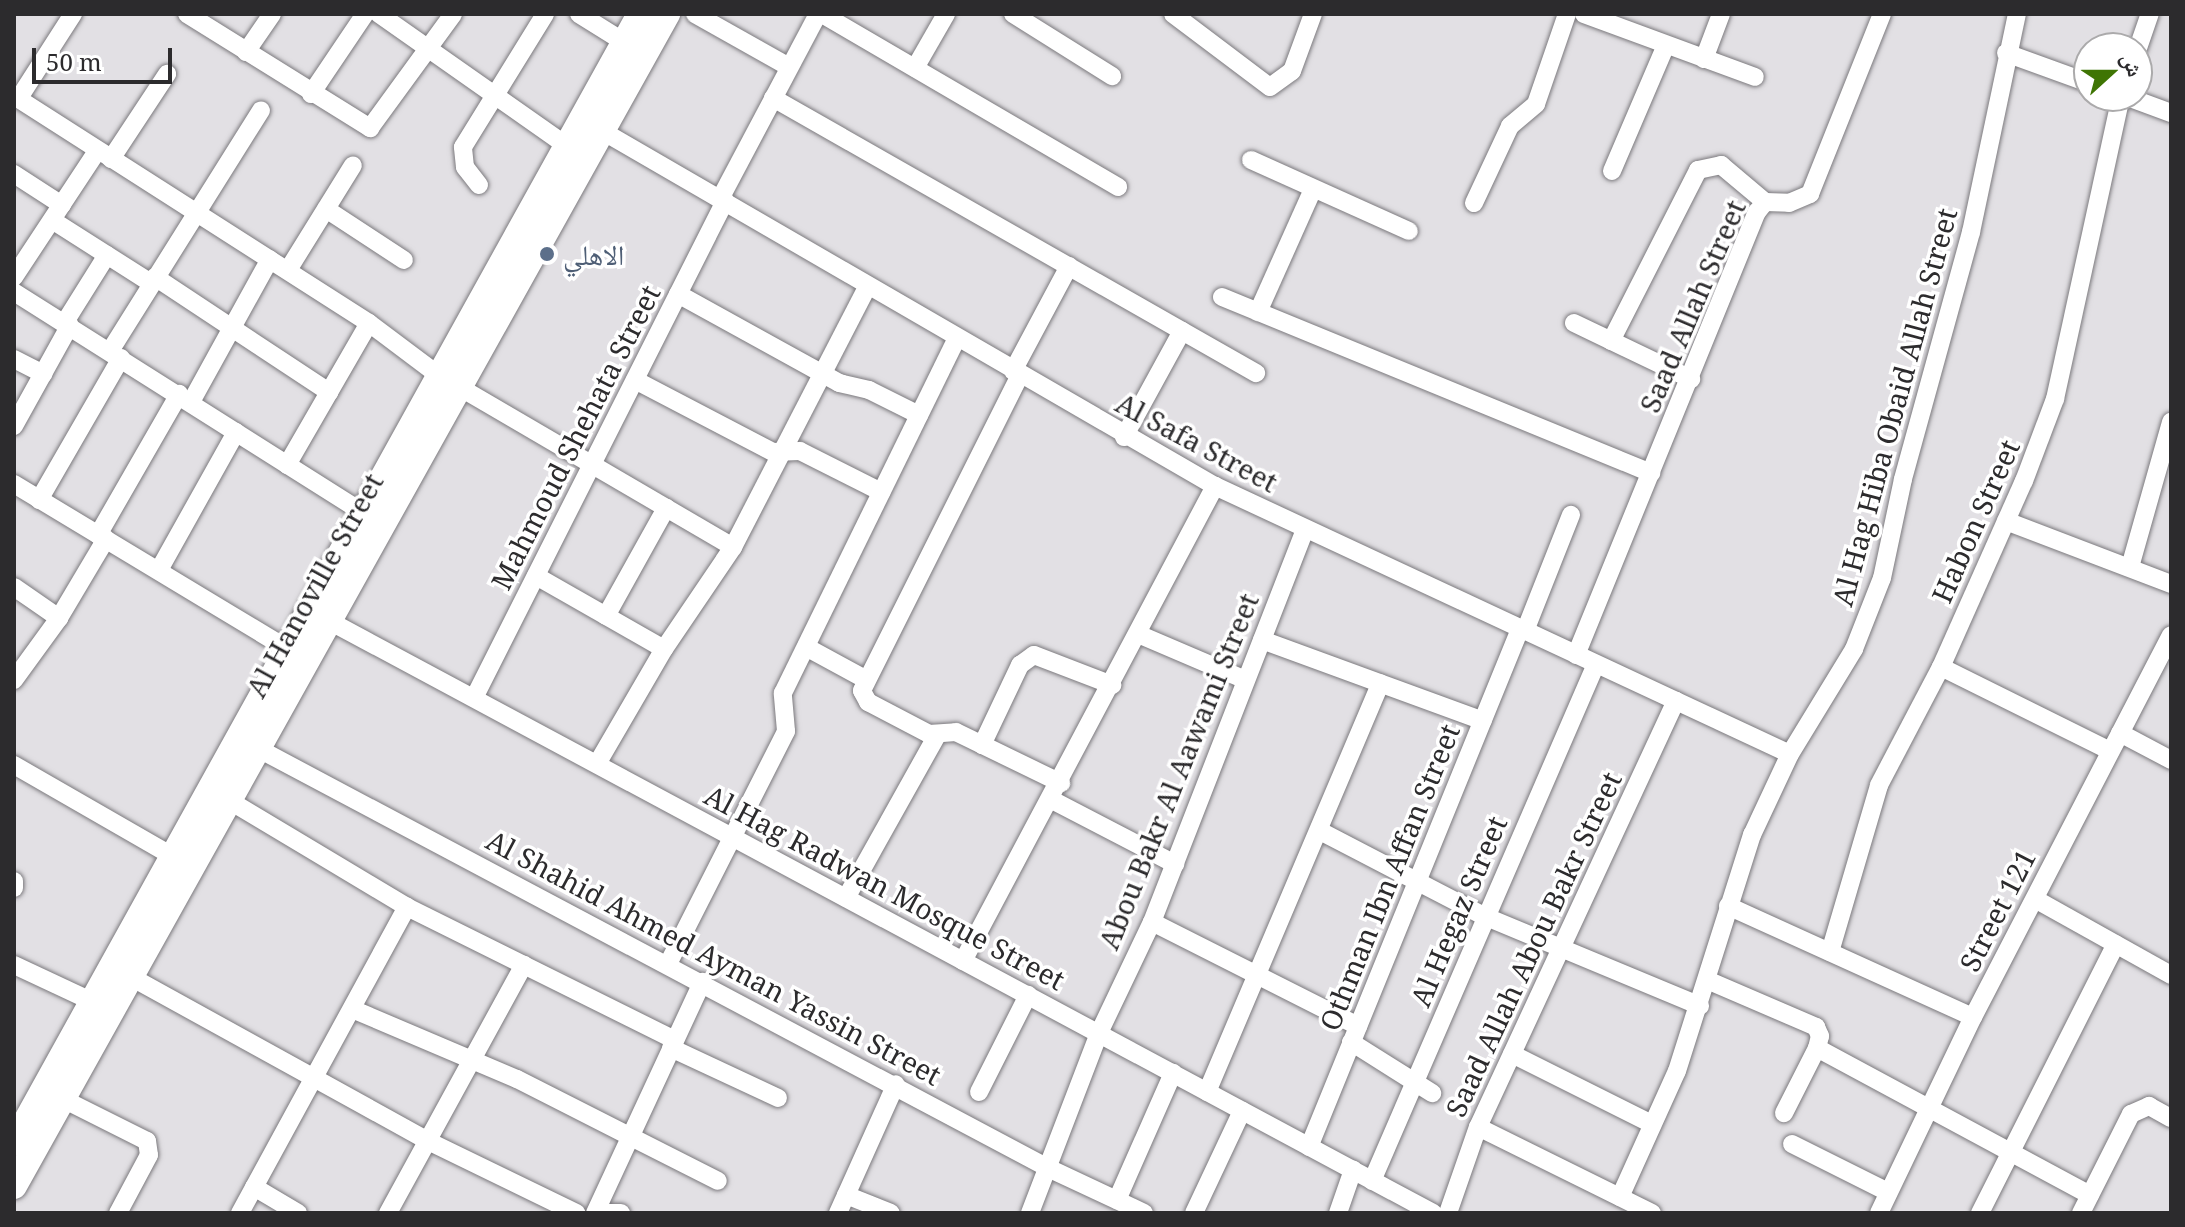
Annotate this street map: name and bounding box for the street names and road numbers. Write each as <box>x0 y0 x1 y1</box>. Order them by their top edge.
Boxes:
street label: Saad Allah Street <box>1632 195 1752 417</box>
street label: Al Hag Hiba Obaid Allah Street <box>1825 204 1963 610</box>
street label: Mahmoud Shehata Street <box>483 279 667 595</box>
street label: Al Safa Street <box>1110 385 1284 499</box>
street label: Habon Street <box>1924 434 2026 608</box>
street label: Al Hanoville Street <box>239 467 389 703</box>
street label: Abou Bakr Al Aawami Street <box>1091 588 1265 954</box>
street label: Othman Ibn Affan Street <box>1312 719 1466 1035</box>
street label: Saad Allah Abou Bakr Street <box>1438 766 1628 1122</box>
street label: Al Hag Radwan Mosque Street <box>699 778 1071 996</box>
street label: Al Hegaz Street <box>1403 811 1513 1011</box>
street label: Al Shahid Ahmed Ayman Yassin Street <box>481 822 947 1092</box>
street label: Street 121 <box>1952 843 2042 977</box>

